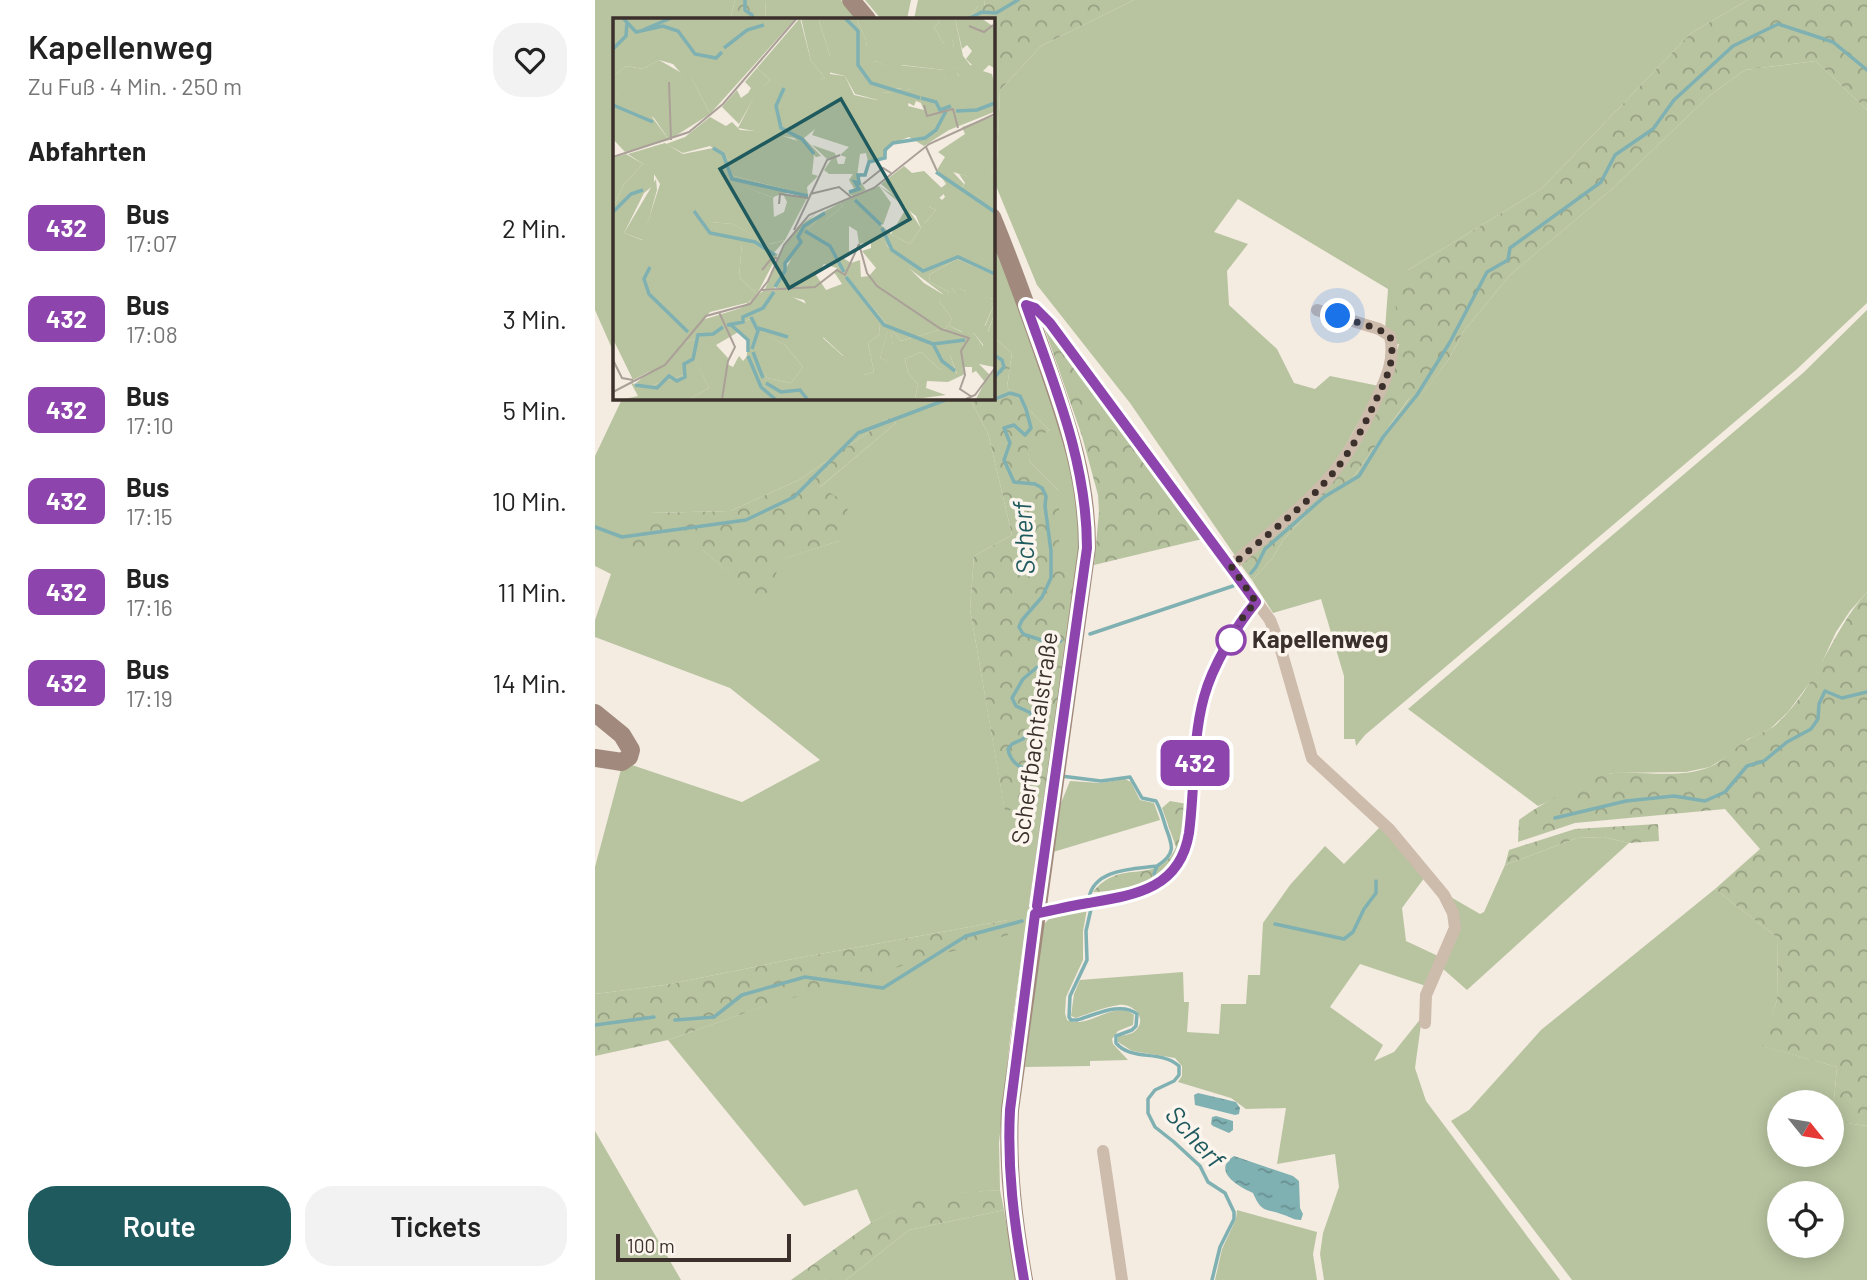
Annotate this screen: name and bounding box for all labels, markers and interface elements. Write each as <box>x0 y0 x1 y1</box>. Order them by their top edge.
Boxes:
inset map <box>613 18 994 399</box>
button: heart <box>493 23 567 97</box>
text: Kapellenweg <box>28 26 213 66</box>
text: Zu Fuß · 4 Min. · 250 m <box>28 72 242 100</box>
text: Abfahrten <box>28 135 146 166</box>
text: Bus <box>126 198 169 229</box>
text: 2 Min. <box>502 212 567 243</box>
text: 432 <box>46 213 87 242</box>
text: 17:07 <box>126 229 177 257</box>
text: Bus <box>126 289 169 320</box>
your location <box>1320 298 1355 333</box>
text: 3 Min. <box>502 303 567 334</box>
text: 432 <box>46 304 87 333</box>
text: 17:08 <box>126 320 178 348</box>
text: Bus <box>126 380 169 411</box>
text: 5 Min. <box>503 394 567 425</box>
text: 432 <box>46 395 87 424</box>
text: 17:10 <box>126 411 174 439</box>
text: Bus <box>126 471 169 502</box>
text: 10 Min. <box>492 485 567 516</box>
text: 432 <box>46 486 87 515</box>
water label: Scherf <box>1005 500 1040 575</box>
text: 17:15 <box>126 502 173 530</box>
text: Bus <box>126 562 169 593</box>
text: 11 Min. <box>498 576 567 607</box>
text: 432 <box>46 577 87 606</box>
text: 17:16 <box>126 593 173 621</box>
place label: Kapellenweg <box>1252 624 1388 653</box>
marker: Kapellenweg <box>1216 625 1246 655</box>
street label: Scherfbachtalstraße <box>1004 630 1063 846</box>
text: Bus <box>126 653 169 684</box>
text: 14 Min. <box>492 667 567 698</box>
text: 432 <box>46 668 87 697</box>
text: 17:19 <box>126 684 173 712</box>
line badge: 432 <box>1155 740 1235 786</box>
text: 432 <box>1175 748 1215 777</box>
north arrow <box>1767 1090 1845 1167</box>
map controls <box>1767 1090 1844 1258</box>
water label: Scherf <box>1160 1098 1233 1174</box>
button: locate <box>1767 1181 1844 1258</box>
button: Route <box>28 1186 291 1266</box>
button: Tickets <box>305 1186 567 1266</box>
scale bar <box>616 1231 791 1263</box>
text: 100 m <box>627 1234 675 1257</box>

